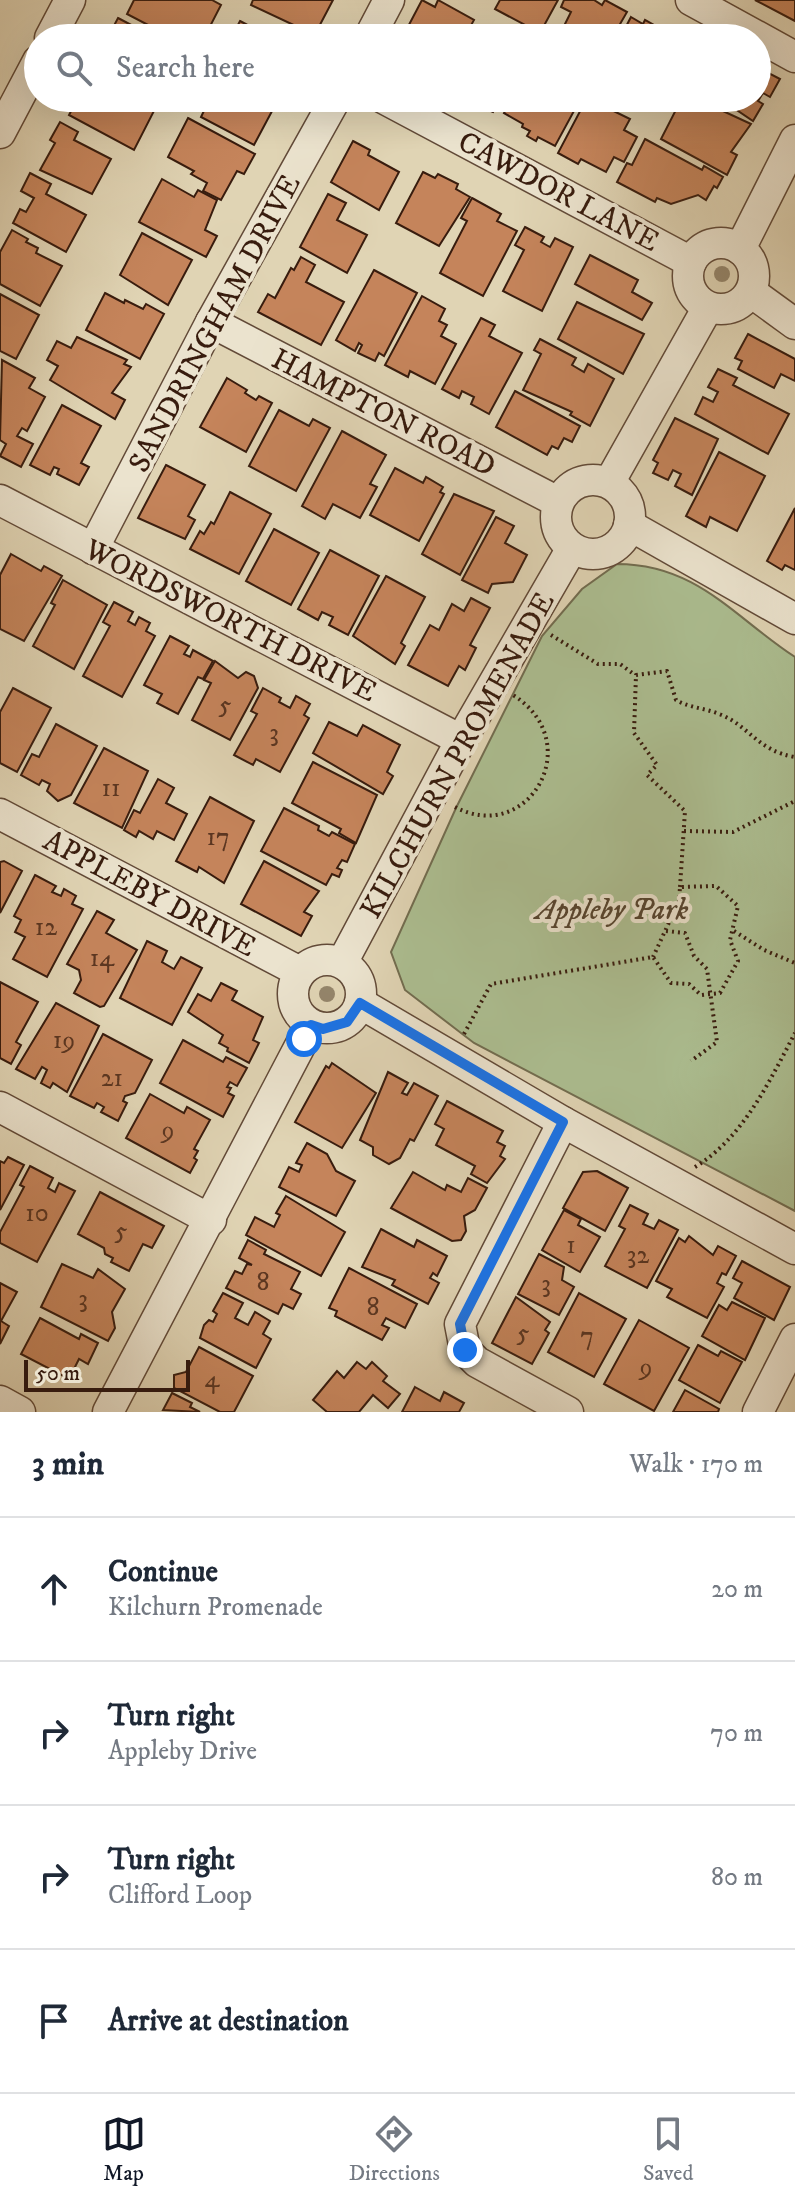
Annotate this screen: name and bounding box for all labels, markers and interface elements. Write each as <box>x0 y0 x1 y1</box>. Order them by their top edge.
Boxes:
search box <box>24 24 771 112</box>
icon: search <box>52 46 96 90</box>
text: Search here <box>116 50 255 87</box>
street label: CAWDOR LANE <box>451 124 665 261</box>
street label: SANDRINGHAM DRIVE <box>121 169 310 479</box>
street label: HAMPTON ROAD <box>265 341 502 486</box>
street label: WORDSWORTH DRIVE <box>77 531 383 711</box>
street label: KILCHURN PROMENADE <box>353 586 564 925</box>
house number: 5 <box>219 689 232 722</box>
house number: 3 <box>269 717 279 750</box>
house number: 11 <box>101 772 121 805</box>
house number: 17 <box>206 821 230 854</box>
street label: APPLEBY DRIVE <box>37 823 262 966</box>
park label: Appleby Park <box>533 892 689 929</box>
house number: 12 <box>35 911 57 944</box>
house number: 14 <box>90 942 115 975</box>
route start <box>286 1021 322 1057</box>
house number: 19 <box>53 1024 75 1057</box>
house number: 21 <box>101 1062 123 1095</box>
house number: 9 <box>160 1114 174 1147</box>
house number: 10 <box>25 1197 49 1230</box>
house number: 5 <box>115 1215 128 1248</box>
house number: 1 <box>566 1229 576 1262</box>
house number: 32 <box>627 1239 649 1272</box>
house number: 8 <box>256 1266 270 1299</box>
house number: 3 <box>541 1268 551 1301</box>
house number: 3 <box>78 1283 88 1316</box>
house number: 8 <box>366 1291 380 1324</box>
house number: 5 <box>517 1317 530 1350</box>
house number: 7 <box>580 1320 594 1353</box>
route end <box>447 1332 483 1368</box>
house number: 9 <box>638 1351 652 1384</box>
scale bar <box>24 1356 190 1392</box>
text: 50 m <box>36 1360 80 1387</box>
house number: 4 <box>205 1363 221 1396</box>
text: 3 min <box>32 1443 104 1485</box>
text: Walk · 170 m <box>629 1448 763 1481</box>
text: Continue <box>108 1554 218 1591</box>
icon: ahead <box>32 1567 76 1611</box>
text: 20 m <box>711 1573 763 1606</box>
text: Kilchurn Promenade <box>108 1591 323 1624</box>
text: Turn right <box>108 1698 235 1735</box>
icon: right <box>32 1711 76 1755</box>
text: 70 m <box>710 1717 763 1750</box>
text: Appleby Drive <box>108 1735 257 1768</box>
text: Turn right <box>108 1842 235 1879</box>
icon: right <box>32 1855 76 1899</box>
text: 80 m <box>711 1861 763 1894</box>
text: Clifford Loop <box>108 1879 252 1912</box>
icon: arrive <box>32 1999 76 2043</box>
text: Arrive at destination <box>108 2003 349 2040</box>
tab: Map <box>102 2112 146 2187</box>
tab: Directions <box>349 2112 440 2187</box>
tab: Saved <box>643 2112 693 2187</box>

